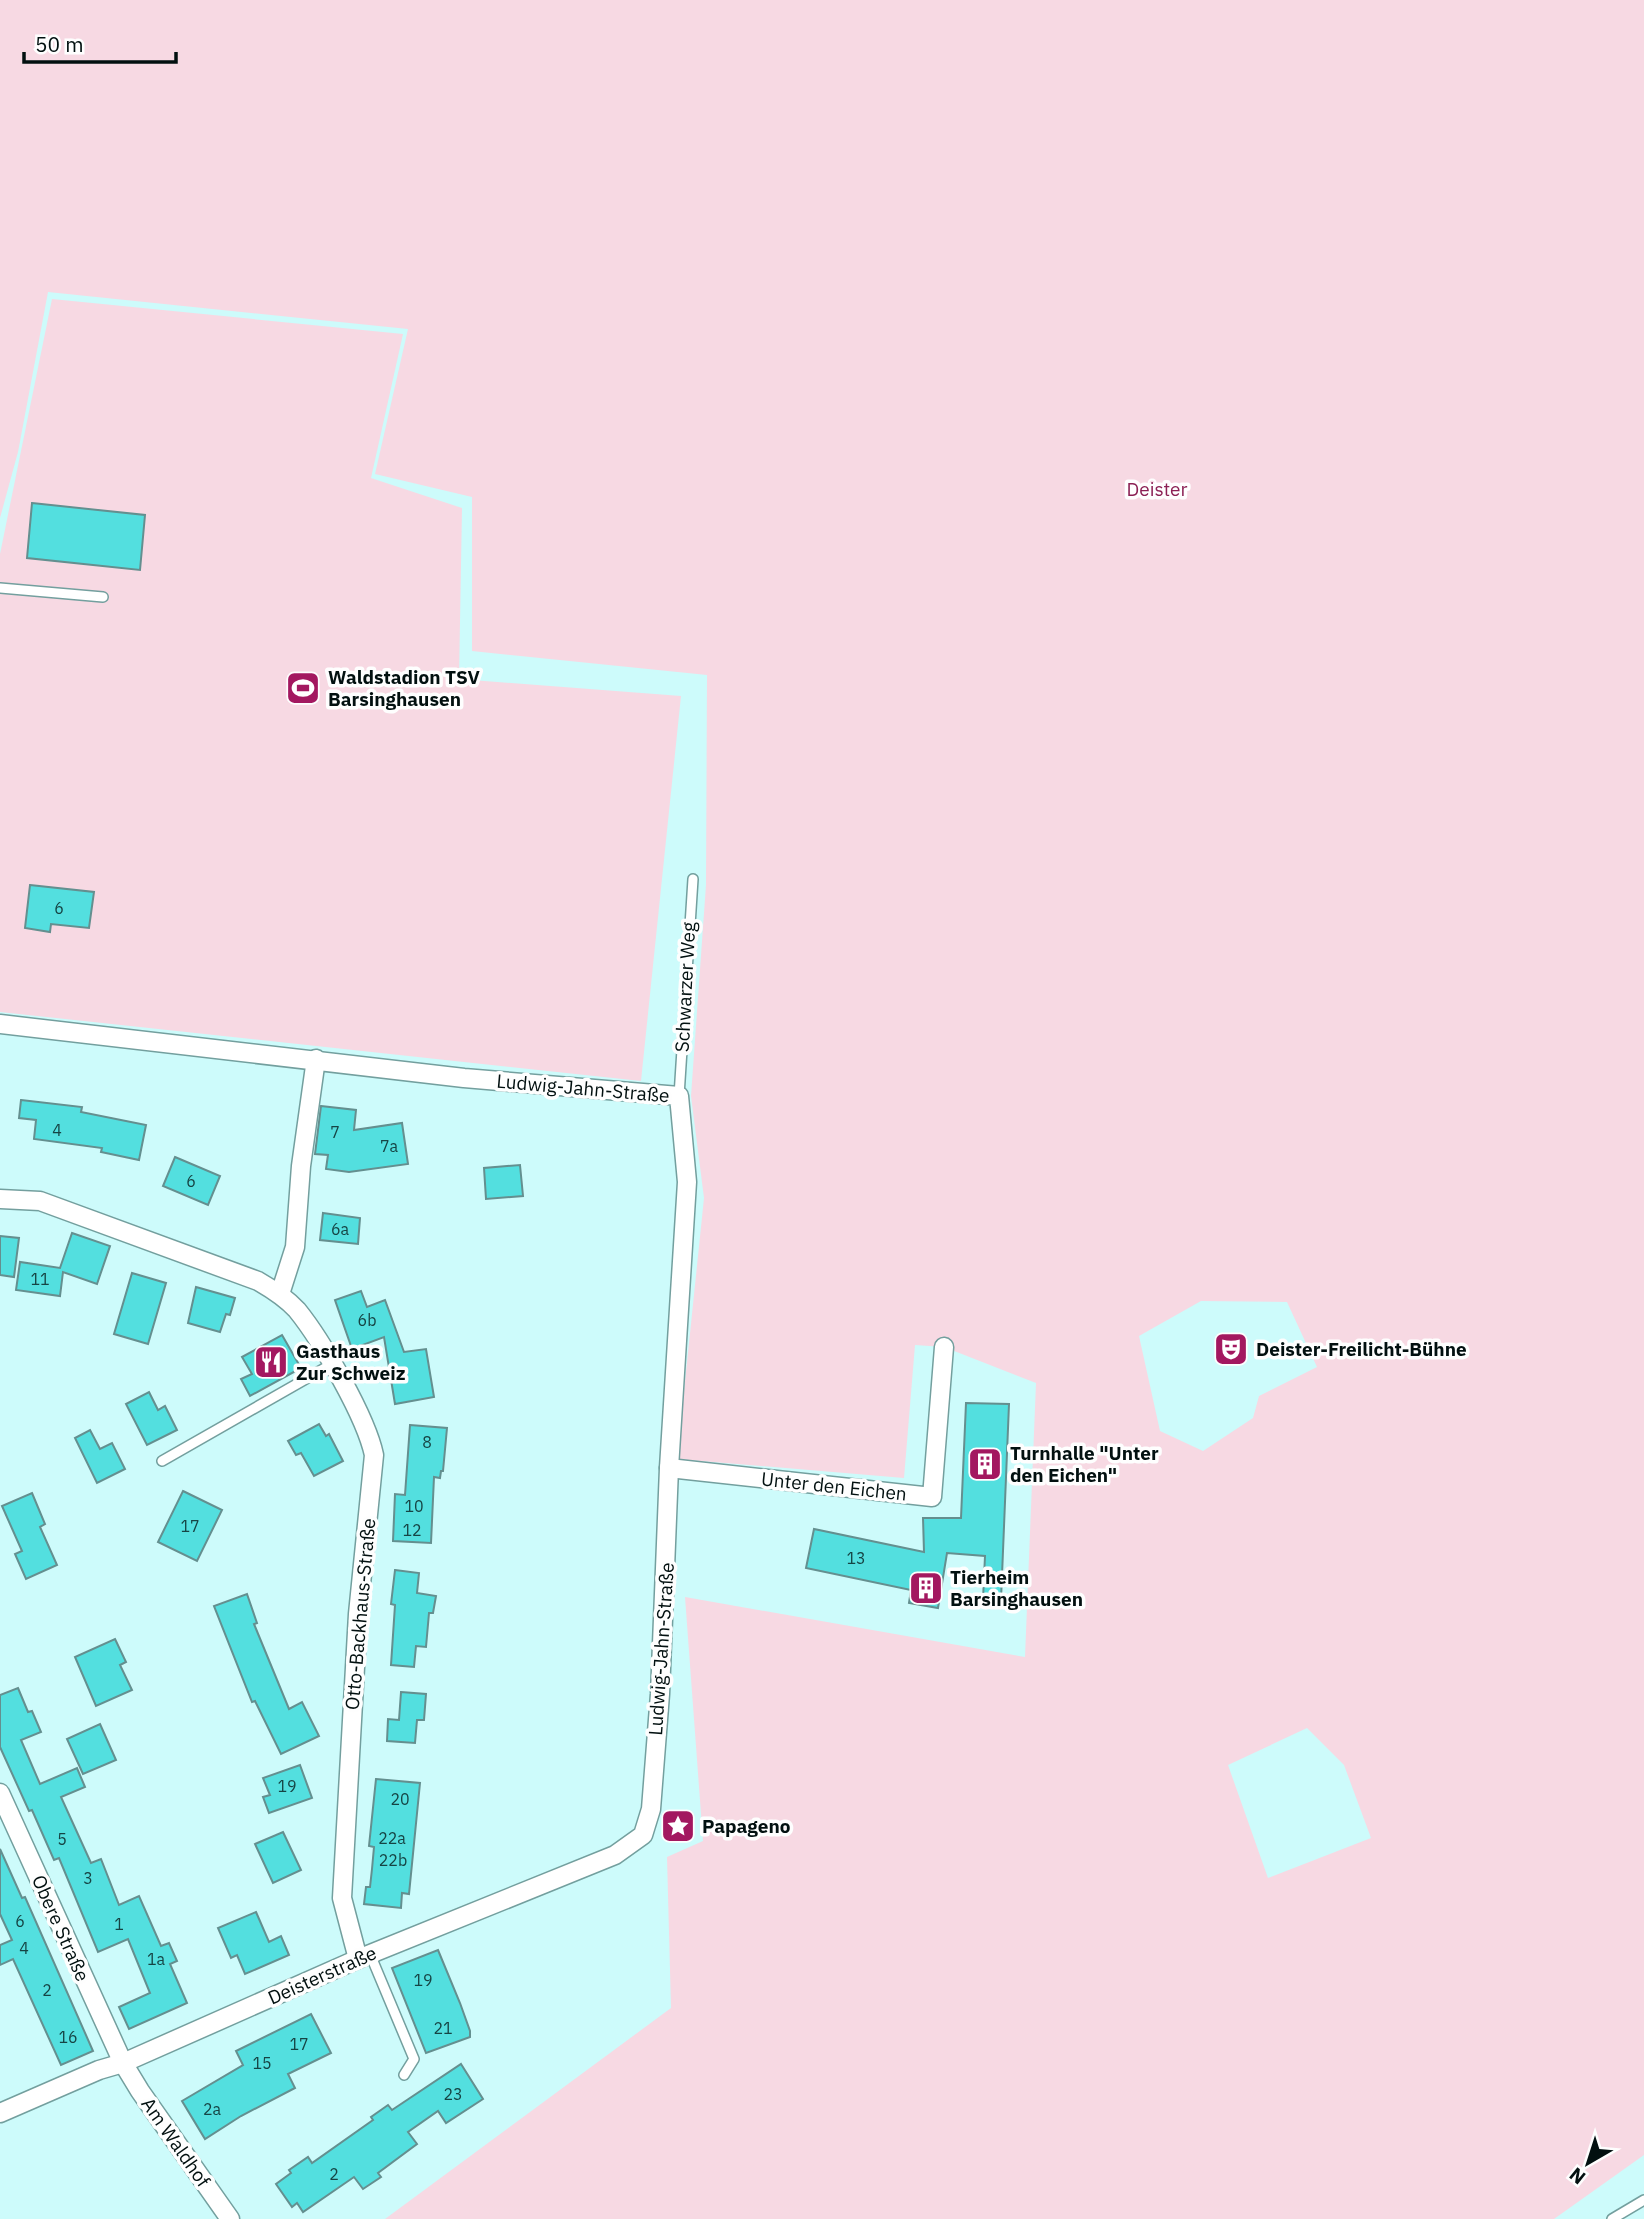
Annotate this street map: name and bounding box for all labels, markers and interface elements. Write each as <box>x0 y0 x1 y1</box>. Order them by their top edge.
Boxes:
scale bar <box>24 21 177 65</box>
text: 50 m <box>35 30 84 58</box>
park label: Deister <box>1126 477 1188 501</box>
place label: Waldstadion TSV Barsinghausen <box>328 665 480 711</box>
sports icon: Waldstadion TSV Barsinghausen <box>284 669 322 707</box>
house number: 6 <box>54 898 64 918</box>
street label: Schwarzer Weg <box>670 921 700 1053</box>
street label: Ludwig-Jahn-Straße <box>496 1068 670 1108</box>
house number: 4 <box>52 1120 62 1140</box>
house number: 7 <box>330 1122 340 1142</box>
house number: 7a <box>380 1136 399 1156</box>
house number: 6 <box>186 1171 196 1191</box>
house number: 6a <box>331 1219 350 1239</box>
house number: 11 <box>30 1269 50 1289</box>
house number: 6b <box>358 1310 376 1330</box>
theatre icon: Deister-Freilicht-Bühne <box>1212 1330 1250 1368</box>
place label: Deister-Freilicht-Bühne <box>1256 1337 1467 1361</box>
place label: Gasthaus Zur Schweiz <box>296 1339 406 1385</box>
restaurant icon: Gasthaus Zur Schweiz <box>252 1343 290 1381</box>
house number: 8 <box>422 1432 432 1452</box>
place label: Turnhalle "Unter den Eichen" <box>1010 1441 1159 1487</box>
building icon: Turnhalle "Unter den Eichen" <box>966 1445 1004 1483</box>
street label: Unter den Eichen <box>760 1466 908 1506</box>
house number: 10 <box>404 1496 424 1516</box>
house number: 17 <box>180 1516 200 1536</box>
street label: Otto-Backhaus-Straße <box>340 1517 380 1711</box>
house number: 12 <box>402 1520 422 1540</box>
house number: 13 <box>846 1548 866 1568</box>
street label: Ludwig-Jahn-Straße <box>643 1562 679 1736</box>
place label: Tierheim Barsinghausen <box>950 1565 1083 1611</box>
building icon: Tierheim Barsinghausen <box>907 1569 945 1607</box>
house number: 19 <box>277 1776 297 1796</box>
house number: 20 <box>390 1789 410 1809</box>
place icon: Papageno <box>659 1807 697 1845</box>
place label: Papageno <box>702 1814 791 1838</box>
house number: 22a <box>378 1828 406 1848</box>
house number: 5 <box>57 1829 67 1849</box>
house number: 22b <box>379 1850 407 1870</box>
house number: 3 <box>83 1868 93 1888</box>
street label: Obere Straße <box>27 1871 95 1985</box>
house number: 6 <box>15 1911 25 1931</box>
house number: 1 <box>114 1914 124 1934</box>
house number: 4 <box>19 1938 29 1958</box>
street label: Deisterstraße <box>264 1940 380 2010</box>
house number: 1a <box>147 1949 166 1969</box>
house number: 19 <box>413 1970 433 1990</box>
house number: 2 <box>42 1980 52 2000</box>
house number: 21 <box>433 2018 453 2038</box>
house number: 16 <box>58 2027 78 2047</box>
house number: 17 <box>289 2034 309 2054</box>
house number: 15 <box>252 2053 272 2073</box>
house number: 23 <box>443 2084 463 2104</box>
street label: Am Waldhof <box>136 2093 216 2191</box>
house number: 2a <box>203 2099 222 2119</box>
north arrow <box>1553 2128 1623 2198</box>
text: N <box>1564 2163 1590 2190</box>
house number: 2 <box>329 2164 339 2184</box>

